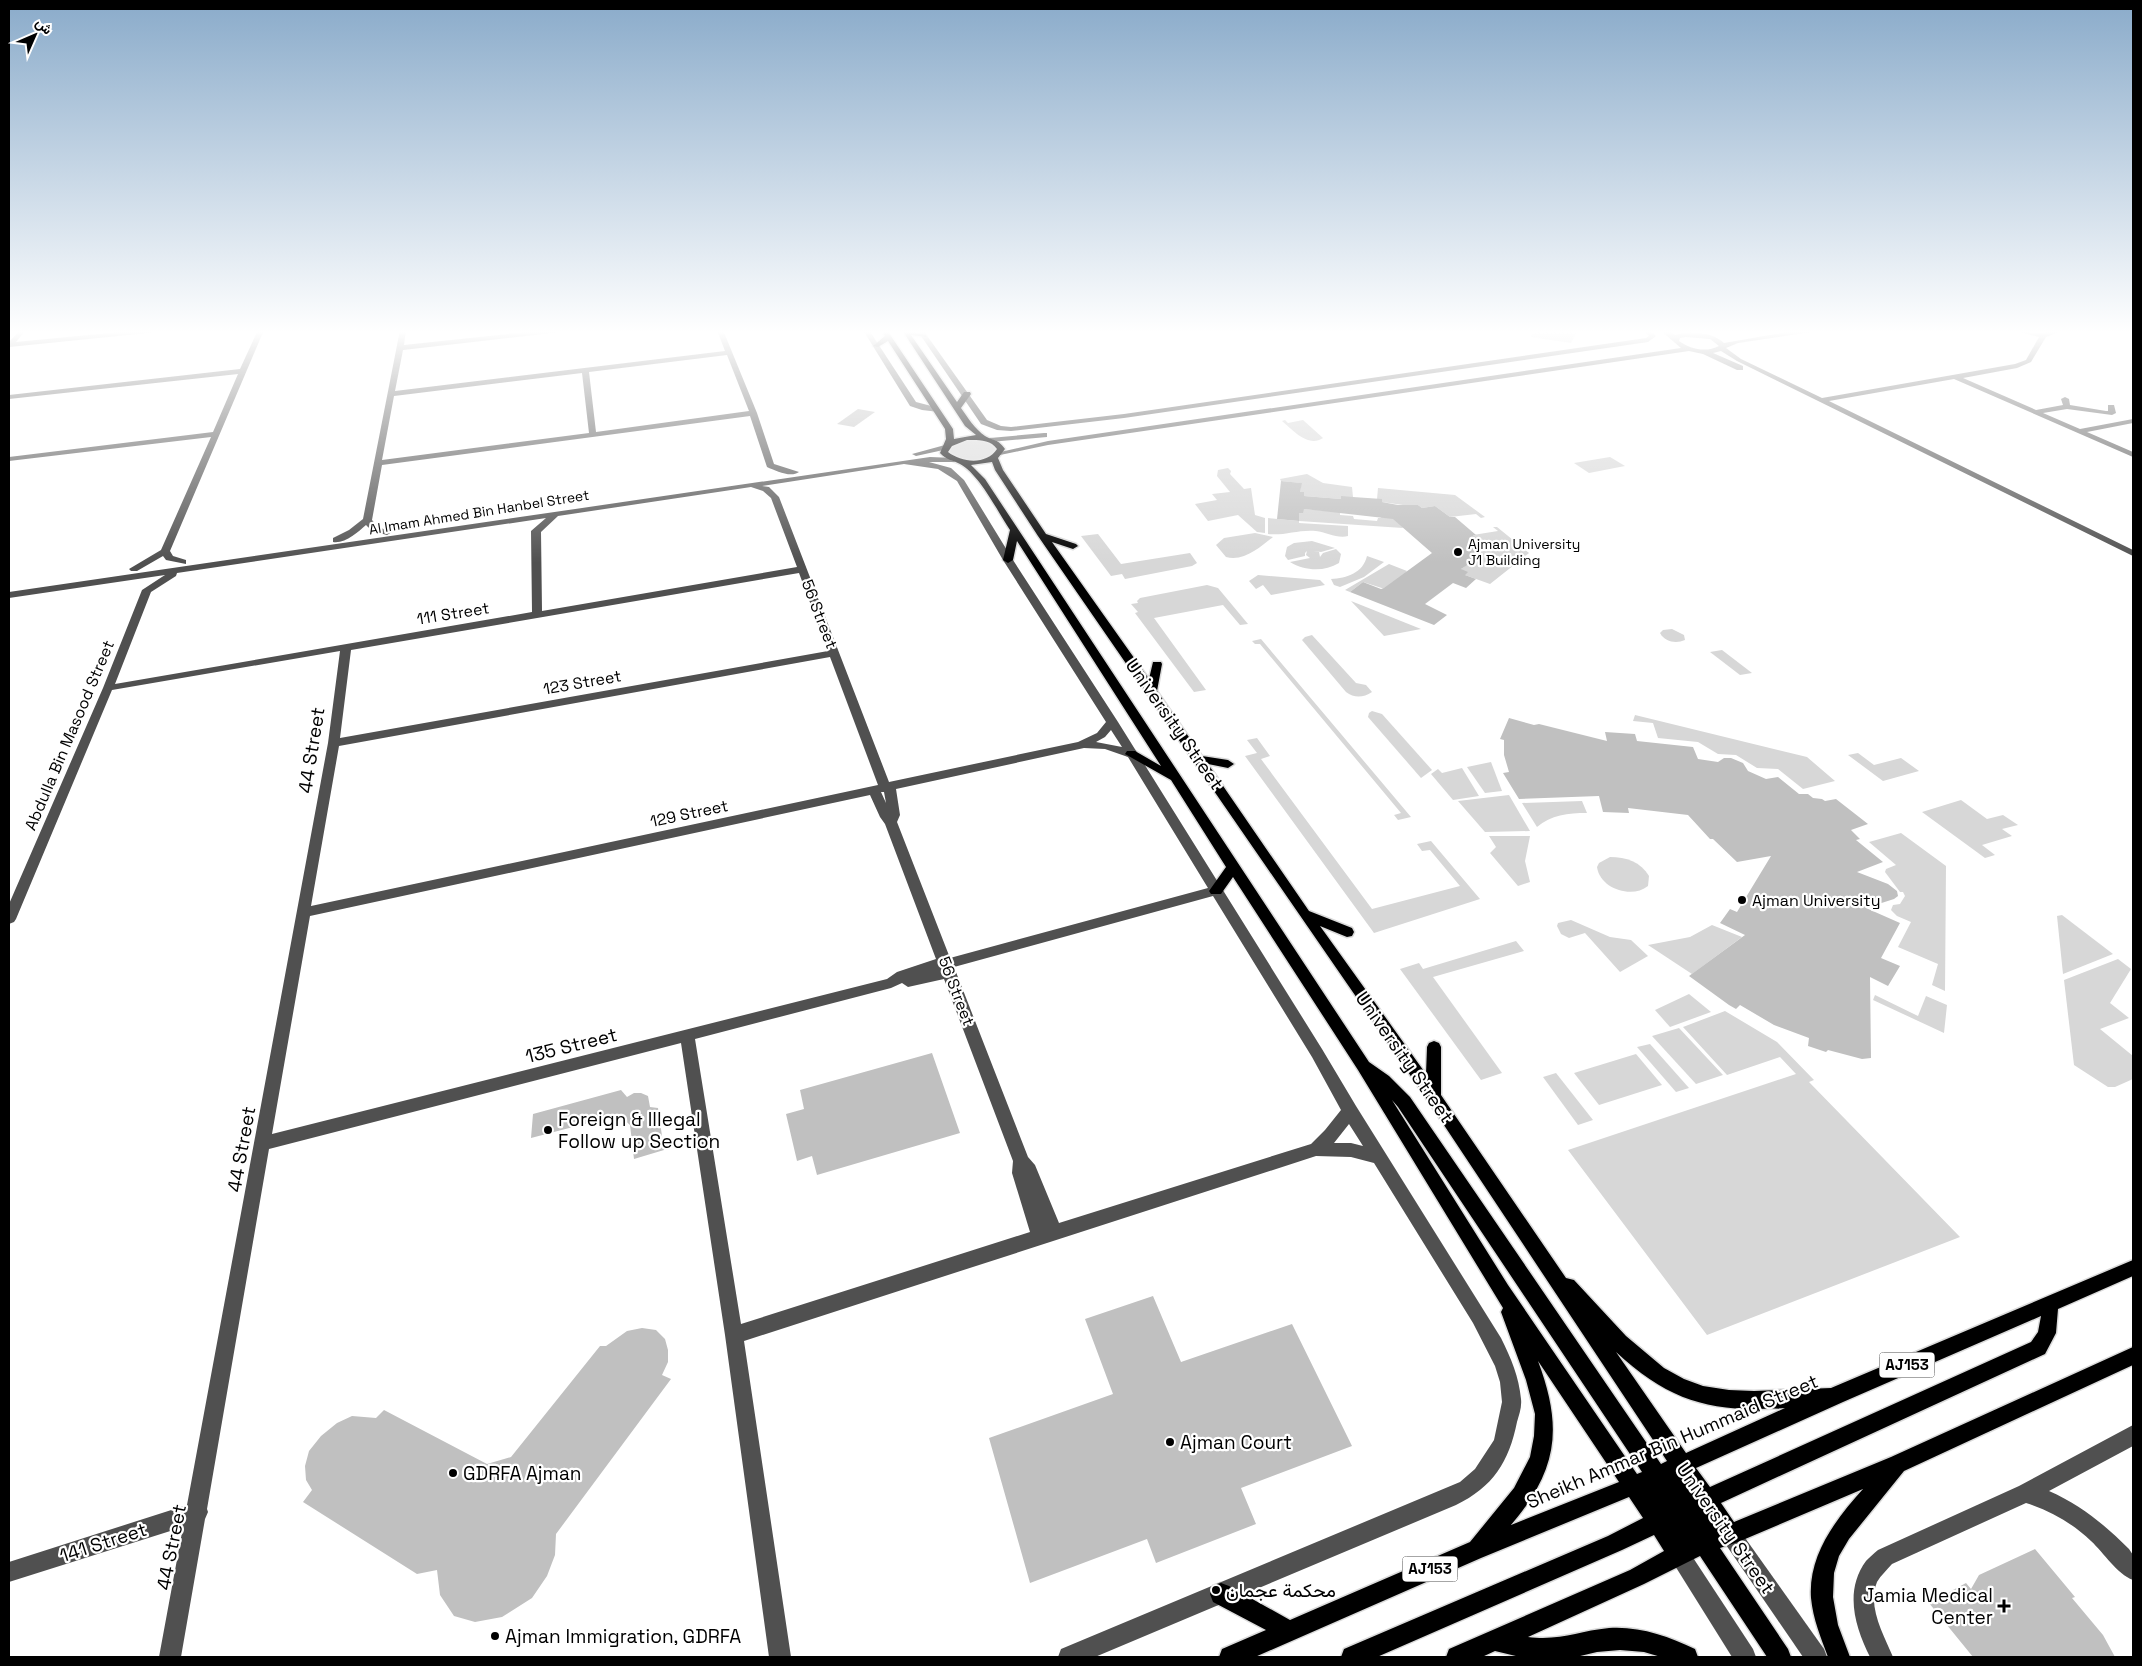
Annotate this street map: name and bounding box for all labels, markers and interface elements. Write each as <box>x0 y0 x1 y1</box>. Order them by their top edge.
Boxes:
north arrow <box>10 10 60 60</box>
text: ش <box>32 13 57 38</box>
street label: Al Imam Ahmed Bin Hanbel Street <box>367 486 591 538</box>
place label: Ajman University J1 Building <box>1468 535 1580 569</box>
marker: Ajman University J1 Building <box>1452 546 1464 558</box>
street label: 56 Street <box>797 577 842 652</box>
street label: 111 Street <box>415 597 491 630</box>
street label: Abdulla Bin Masood Street <box>20 637 119 833</box>
street label: University Street <box>1120 654 1229 795</box>
street label: 123 Street <box>541 665 623 700</box>
street label: 44 Street <box>292 705 331 795</box>
street label: 129 Street <box>648 795 730 832</box>
place label: Ajman University <box>1752 890 1880 911</box>
marker: Ajman University <box>1736 894 1748 906</box>
street label: 56 Street <box>934 954 979 1029</box>
street label: University Street <box>1350 987 1459 1128</box>
street label: 135 Street <box>523 1022 620 1069</box>
street label: 44 Street <box>222 1104 261 1194</box>
place label: Foreign & Illegal Follow up Section <box>558 1107 720 1154</box>
marker: Foreign & Illegal Follow up Section <box>542 1124 554 1136</box>
road number: AJ153 <box>1880 1352 1934 1378</box>
street label: Sheikh Ammar Bin Hummaid Street <box>1523 1368 1822 1514</box>
place label: Ajman Court <box>1180 1430 1292 1455</box>
marker: Ajman Court <box>1164 1436 1176 1448</box>
street label: University Street <box>1671 1458 1780 1599</box>
place label: GDRFA Ajman <box>463 1461 581 1486</box>
marker: GDRFA Ajman <box>447 1467 459 1479</box>
street label: 44 Street <box>151 1502 192 1592</box>
street label: 141 Street <box>56 1517 150 1568</box>
road number: AJ153 <box>1402 1556 1458 1582</box>
place label: محكمة عجمان <box>1226 1578 1336 1603</box>
place label: Jamia Medical Center <box>1863 1583 1993 1630</box>
marker: محكمة عجمان <box>1210 1584 1222 1596</box>
marker: Jamia Medical Center <box>1997 1599 2011 1613</box>
place label: Ajman Immigration, GDRFA <box>505 1624 741 1649</box>
marker: Ajman Immigration, GDRFA <box>489 1630 501 1642</box>

